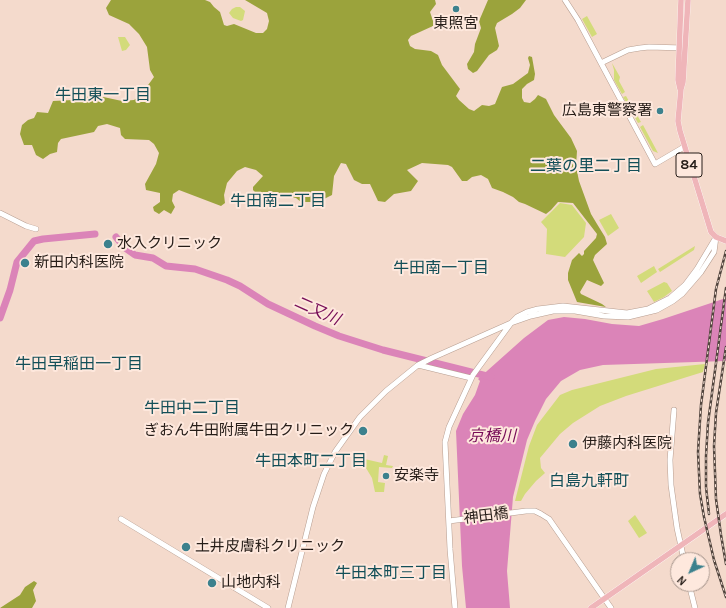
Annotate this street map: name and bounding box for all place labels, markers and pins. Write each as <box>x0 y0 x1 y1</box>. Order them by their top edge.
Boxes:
marker: 東照宮 <box>451 4 461 14</box>
place label: 東照宮 <box>434 15 478 33</box>
place label: 広島東警察署 <box>562 102 652 120</box>
marker: 広島東警察署 <box>655 106 665 116</box>
place label: 水入クリニック <box>117 235 222 253</box>
marker: 水入クリニック <box>102 238 114 250</box>
place label: 新田内科医院 <box>34 254 124 272</box>
marker: 新田内科医院 <box>19 257 31 269</box>
place label: ぎおん牛田附属牛田クリニック <box>144 422 354 440</box>
marker: ぎおん牛田附属牛田クリニック <box>357 425 369 437</box>
place label: 伊藤内科医院 <box>582 435 672 453</box>
marker: 伊藤内科医院 <box>567 438 579 450</box>
place label: 安楽寺 <box>394 467 439 485</box>
marker: 安楽寺 <box>381 471 391 481</box>
place label: 土井皮膚科クリニック <box>195 538 345 556</box>
marker: 土井皮膚科クリニック <box>180 541 192 553</box>
place label: 山地内科 <box>221 574 281 592</box>
marker: 山地内科 <box>206 577 218 589</box>

